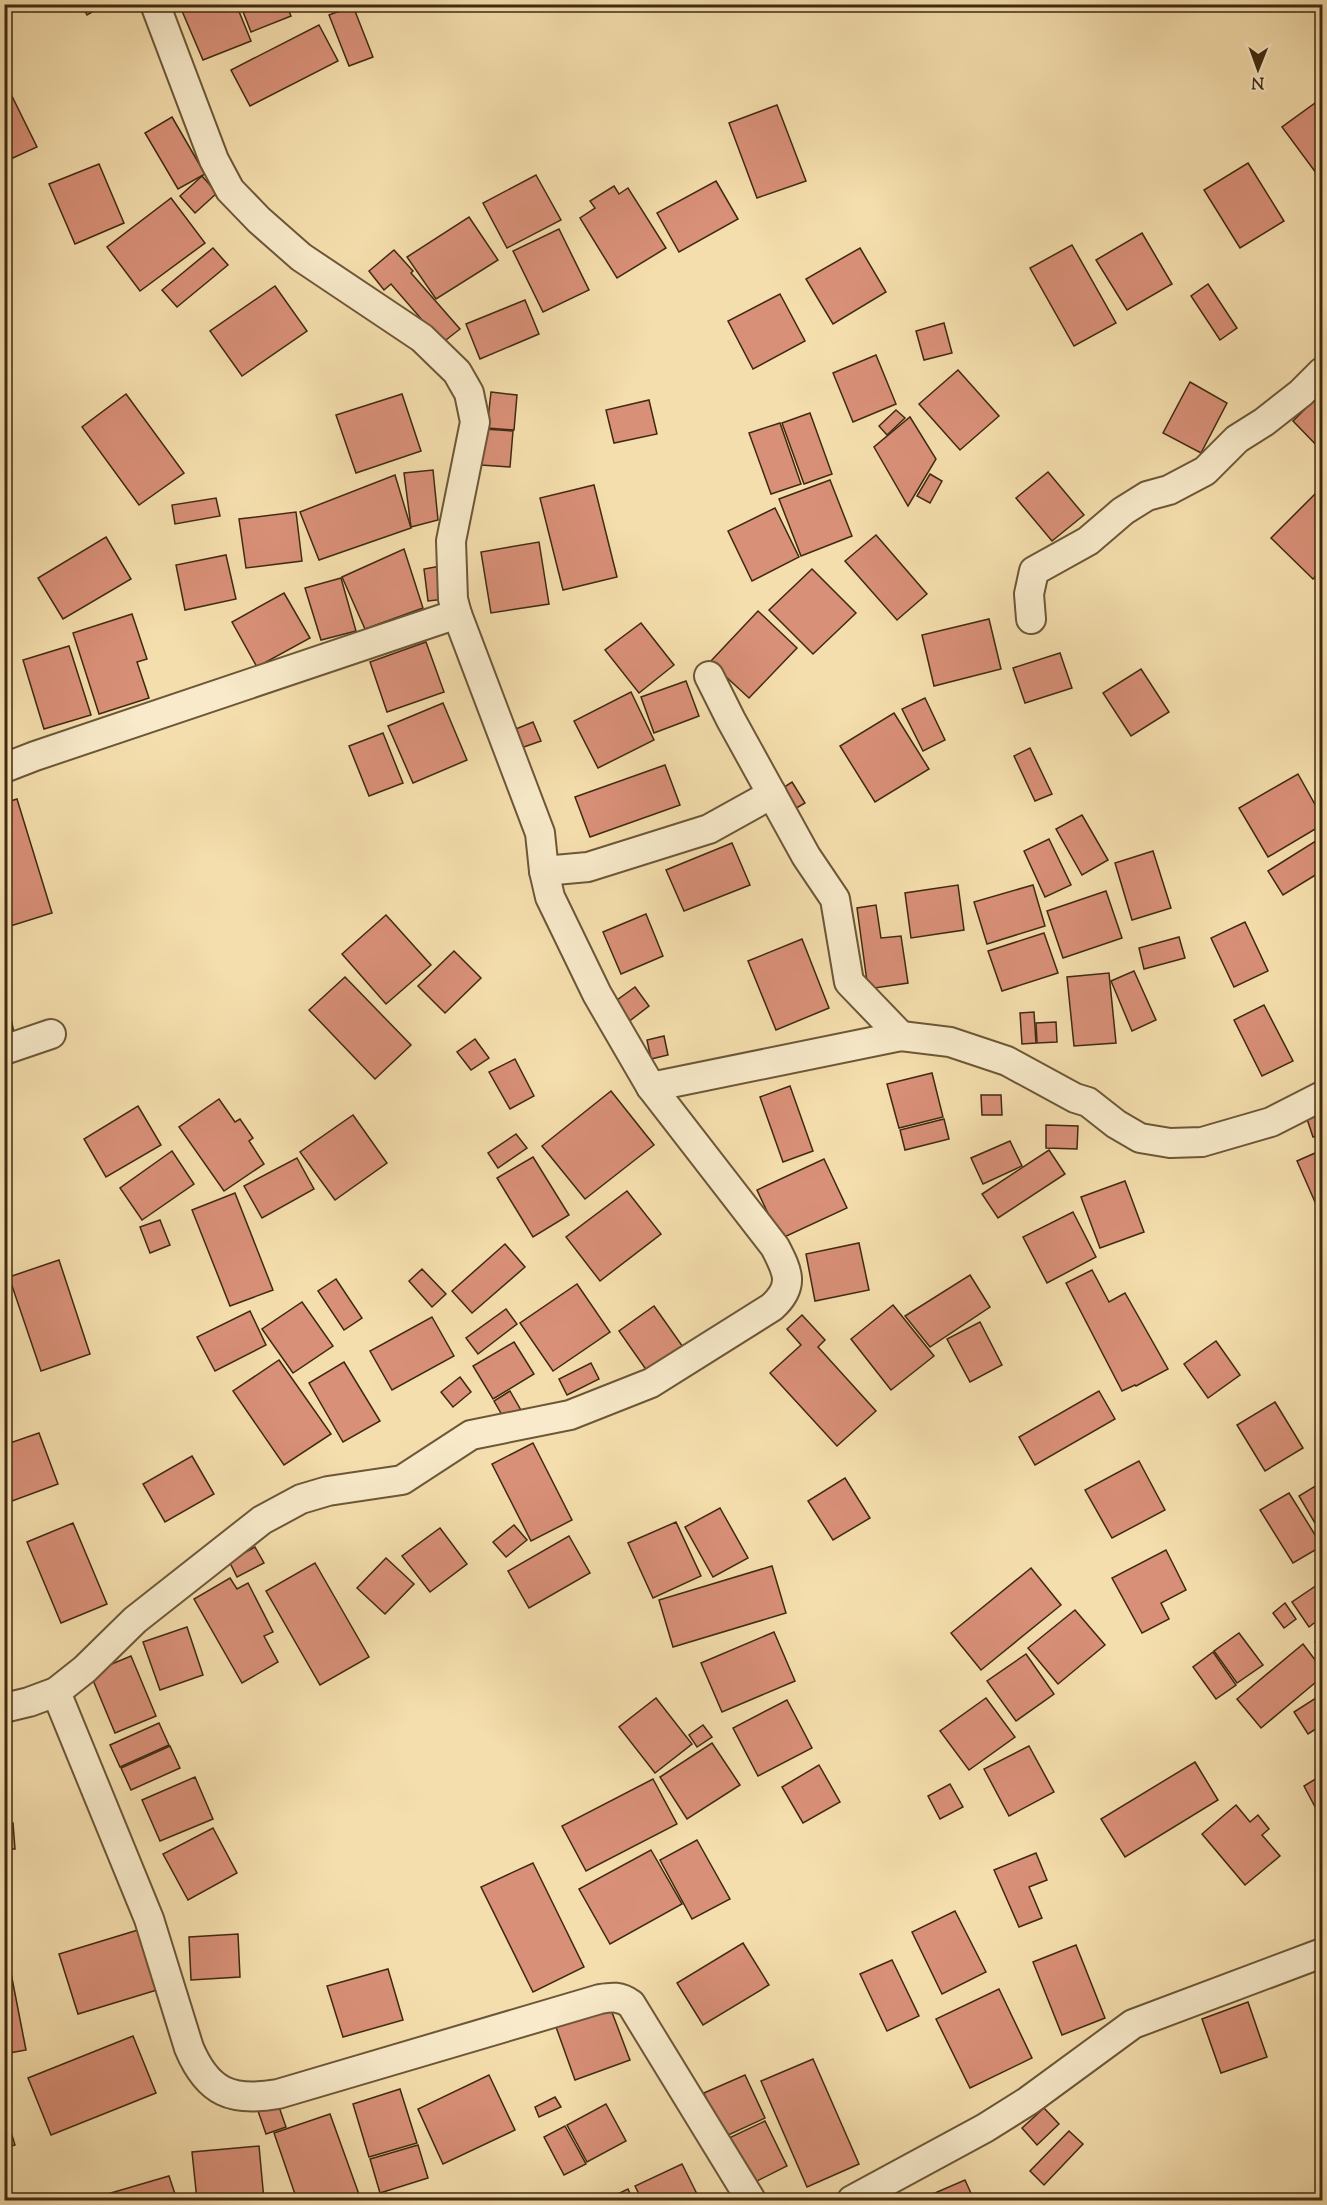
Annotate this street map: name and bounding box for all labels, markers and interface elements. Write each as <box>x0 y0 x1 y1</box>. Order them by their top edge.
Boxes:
north arrow <box>1228 39 1288 99</box>
text: N <box>1251 70 1264 93</box>

